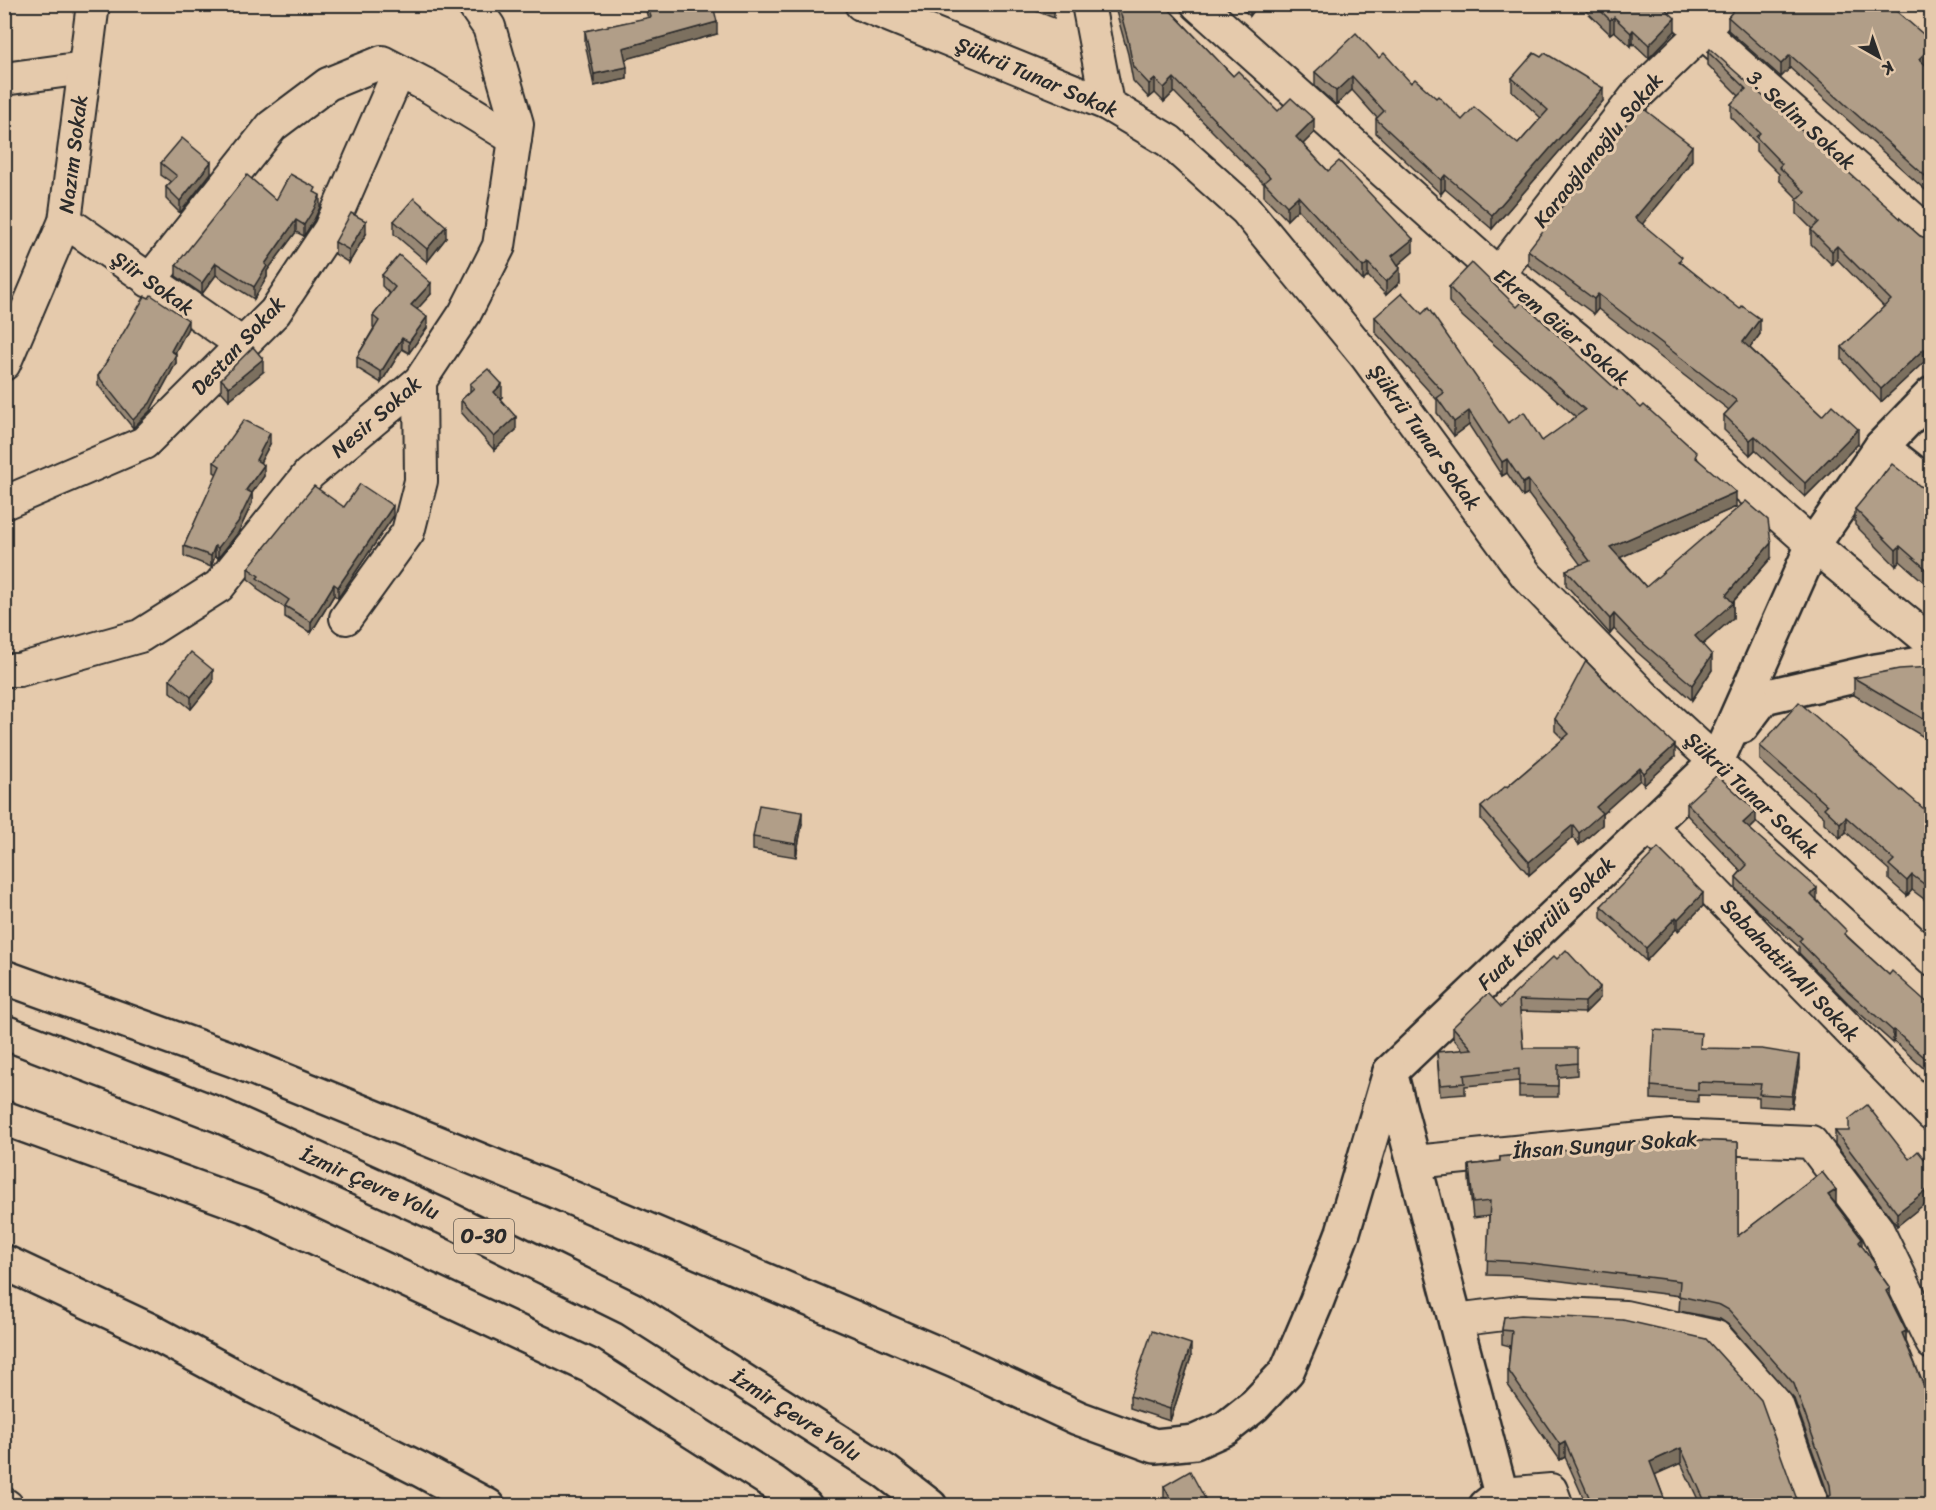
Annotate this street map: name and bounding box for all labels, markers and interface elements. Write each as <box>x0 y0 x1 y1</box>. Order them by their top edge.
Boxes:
street label: Şükrü Tunar Sokak <box>949 25 1125 129</box>
north arrow <box>1849 27 1909 87</box>
text: K <box>1874 53 1902 83</box>
street label: 3. Selim Sokak <box>1737 60 1865 181</box>
street label: Karaoğlanoğlu Sokak <box>1523 63 1673 237</box>
street label: Nazım Sokak <box>47 93 99 215</box>
street label: Şiir Sokak <box>103 240 203 326</box>
street label: Ekrem Güer Sokak <box>1485 258 1639 396</box>
street label: Destan Sokak <box>181 287 295 405</box>
street label: Şükrü Tunar Sokak <box>1358 355 1492 519</box>
street label: Nesir Sokak <box>322 366 431 468</box>
street label: Şükrü Tunar Sokak <box>1675 722 1829 868</box>
street label: Fuat Köprülü Sokak <box>1467 846 1625 1000</box>
street label: SabahattinAli Sokak <box>1711 889 1869 1051</box>
street label: İhsan Sungur Sokak <box>1511 1120 1698 1170</box>
street label: İzmir Çevre Yolu <box>293 1135 447 1231</box>
road number: O-30 <box>454 1219 514 1253</box>
street label: İzmir Çevre Yolu <box>722 1358 870 1472</box>

